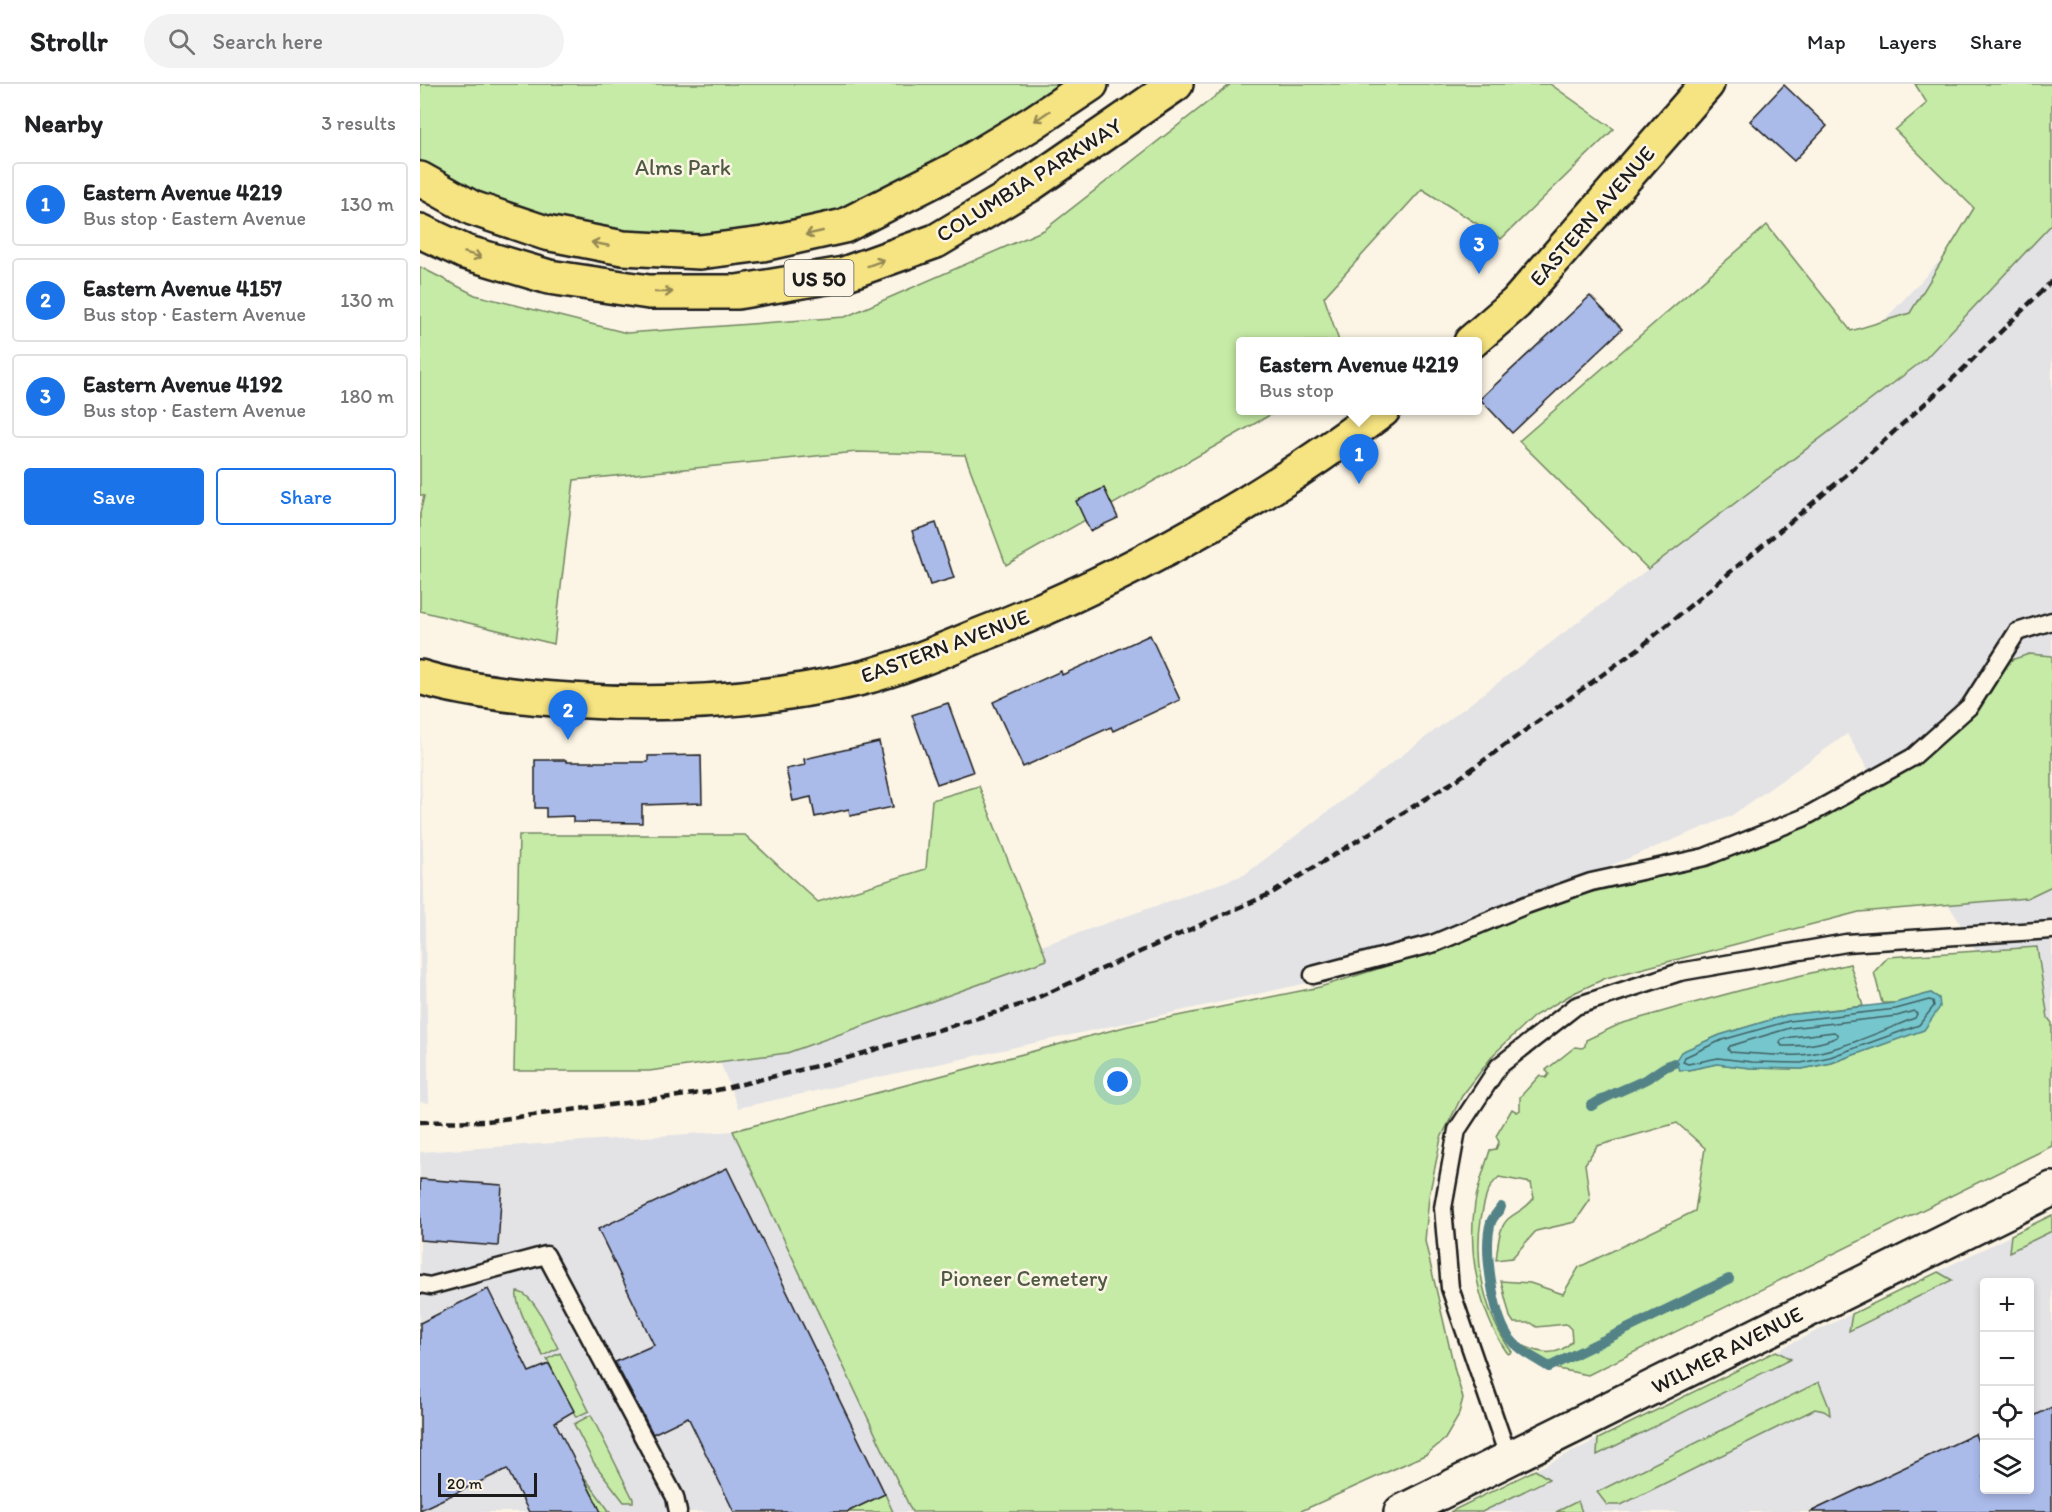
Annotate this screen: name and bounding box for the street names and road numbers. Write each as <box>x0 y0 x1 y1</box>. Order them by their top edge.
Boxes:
street label: COLUMBIA PARKWAY <box>931 112 1127 248</box>
street label: EASTERN AVENUE <box>1524 140 1660 292</box>
road number: US 50 <box>784 260 854 296</box>
street label: EASTERN AVENUE <box>857 603 1033 689</box>
street label: WILMER AVENUE <box>1647 1300 1807 1400</box>

